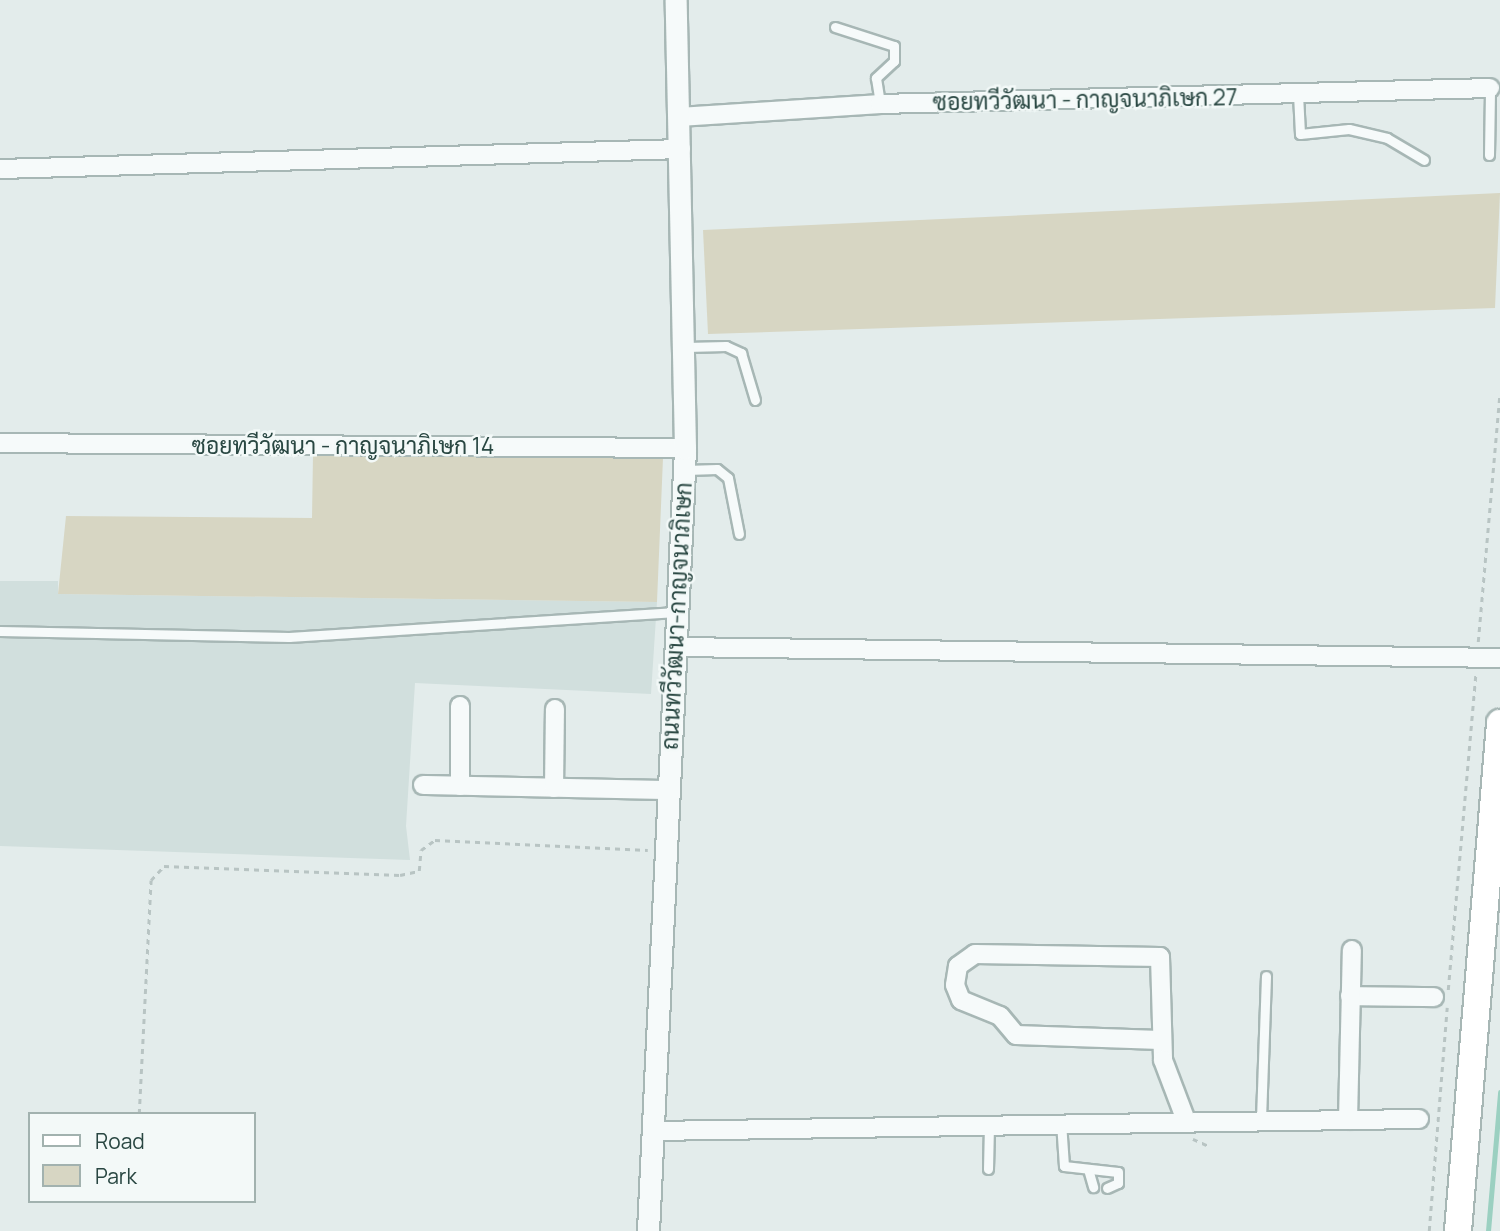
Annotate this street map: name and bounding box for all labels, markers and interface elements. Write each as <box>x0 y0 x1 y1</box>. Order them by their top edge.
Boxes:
street label: ซอยทวีวัฒนา - กาญจนาภิเษก 27 <box>932 83 1238 115</box>
street label: ซอยทวีวัฒนา - กาญจนาภิเษก 14 <box>192 431 494 459</box>
street label: ถนนทวีวัฒนา-กาญจนาภิเษก <box>655 481 697 751</box>
legend <box>28 1112 256 1203</box>
text: Road <box>95 1127 145 1155</box>
text: Park <box>95 1162 137 1190</box>

